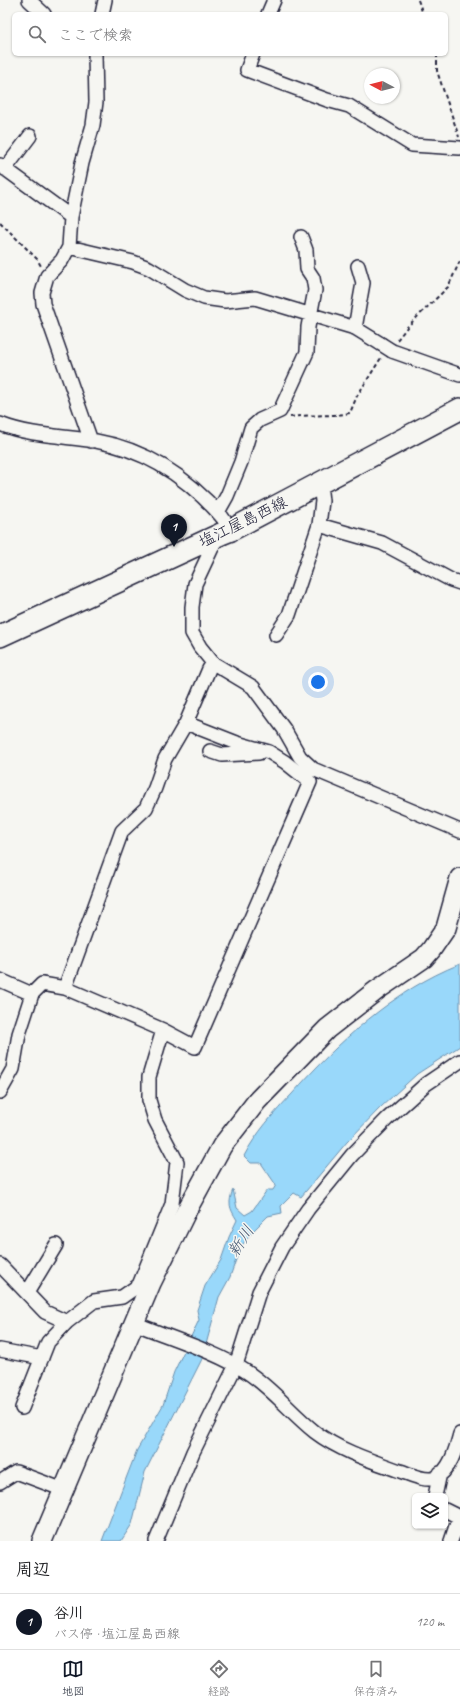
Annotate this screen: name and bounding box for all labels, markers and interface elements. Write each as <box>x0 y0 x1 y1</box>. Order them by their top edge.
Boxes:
search box <box>12 12 448 56</box>
icon: search <box>26 23 48 45</box>
text: ここで検索 <box>58 26 133 45</box>
north arrow <box>364 68 400 104</box>
street label: 塩江屋島西線 <box>195 492 291 552</box>
pin: 1 <box>161 514 187 547</box>
your location <box>308 672 328 692</box>
water label: 新川 <box>223 1221 259 1261</box>
map controls <box>412 1493 448 1529</box>
button: layers <box>412 1493 448 1529</box>
text: 周辺 <box>16 1559 50 1580</box>
text: 谷川 <box>54 1604 84 1623</box>
text: 1 <box>26 1614 32 1630</box>
text: 120 m <box>416 1614 444 1630</box>
text: バス停 · 塩江屋島西線 <box>54 1626 180 1642</box>
tab: 地図 <box>62 1658 84 1698</box>
tab: 経路 <box>208 1658 230 1698</box>
tab: 保存済み <box>354 1658 398 1698</box>

